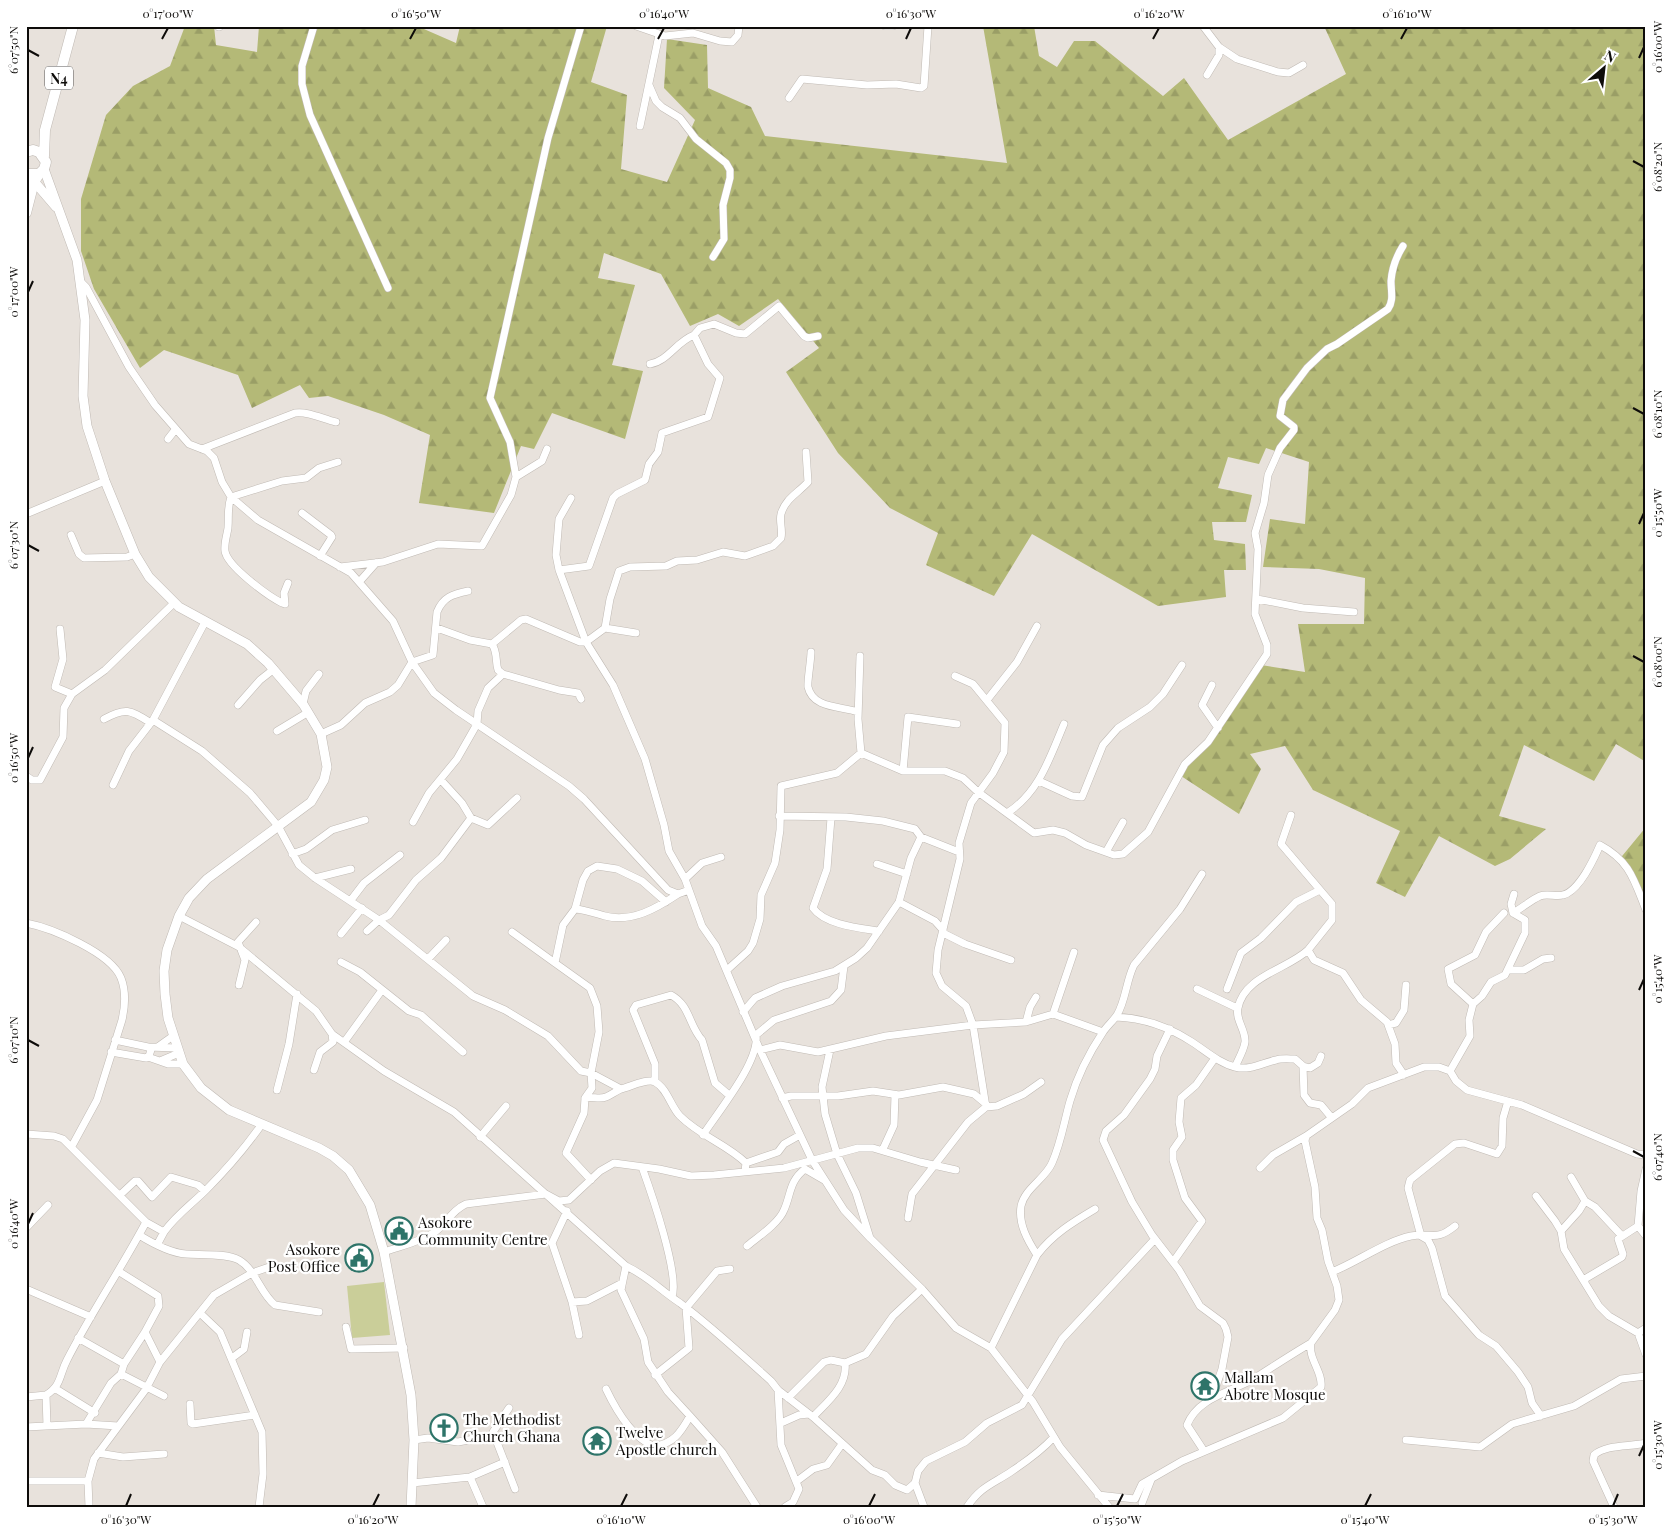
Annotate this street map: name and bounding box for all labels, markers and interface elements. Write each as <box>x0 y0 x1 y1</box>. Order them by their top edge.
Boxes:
text: 0°17'00"W <box>143 5 194 21</box>
text: 0°16'50"W <box>391 5 441 21</box>
text: 0°16'40"W <box>639 5 689 21</box>
text: 0°16'30"W <box>886 5 936 21</box>
text: 0°16'20"W <box>1134 5 1185 21</box>
text: 0°16'10"W <box>1382 5 1432 21</box>
text: 0°16'00"W <box>1649 21 1665 73</box>
text: 6°07'50"N <box>5 25 21 74</box>
north arrow <box>1580 42 1630 92</box>
text: N <box>1601 45 1619 67</box>
road number: N4 <box>45 66 73 90</box>
text: 6°08'20"N <box>1649 141 1665 192</box>
text: 0°17'00"W <box>5 266 21 317</box>
text: 6°08'10"N <box>1649 389 1665 438</box>
text: 0°15'50"W <box>1649 488 1665 537</box>
text: 6°07'30"N <box>5 520 21 569</box>
text: 6°08'00"N <box>1649 636 1665 688</box>
text: 0°16'50"W <box>5 733 21 783</box>
text: 0°15'40"W <box>1649 954 1665 1003</box>
text: 6°07'10"N <box>5 1016 21 1064</box>
text: 6°07'40"N <box>1649 1132 1665 1181</box>
text: 0°16'40"W <box>5 1199 21 1249</box>
place label: Asokore Community Centre <box>417 1212 548 1249</box>
public building icon: Asokore Community Centre <box>384 1216 414 1246</box>
place label: Asokore Post Office <box>268 1239 340 1276</box>
public building icon: Asokore Post Office <box>344 1243 374 1273</box>
place label: Mallam Abotre Mosque <box>1223 1367 1326 1404</box>
temple icon: Mallam Abotre Mosque <box>1190 1371 1220 1401</box>
place label: The Methodist Church Ghana <box>463 1409 561 1446</box>
church icon: The Methodist Church Ghana <box>429 1413 459 1443</box>
text: 0°15'30"W <box>1649 1420 1665 1470</box>
place label: Twelve Apostle church <box>615 1422 717 1459</box>
temple icon: Twelve Apostle church <box>582 1426 612 1456</box>
text: 0°16'30"W <box>101 1511 151 1527</box>
text: 0°16'20"W <box>348 1511 399 1527</box>
text: 0°16'10"W <box>596 1511 646 1527</box>
text: 0°16'00"W <box>843 1511 895 1527</box>
text: 0°15'50"W <box>1093 1511 1142 1527</box>
text: 0°15'40"W <box>1341 1511 1390 1527</box>
text: 0°15'30"W <box>1588 1511 1638 1527</box>

